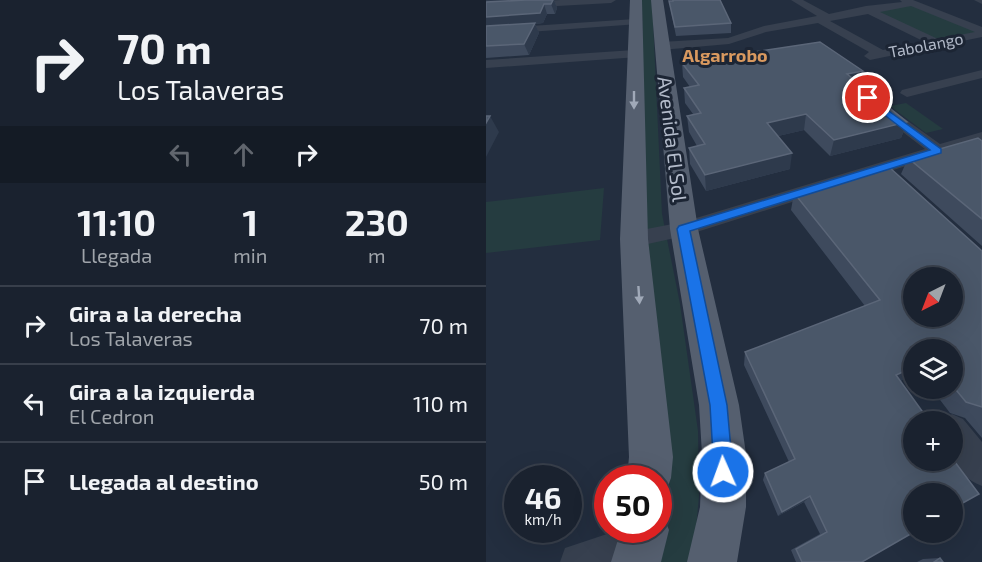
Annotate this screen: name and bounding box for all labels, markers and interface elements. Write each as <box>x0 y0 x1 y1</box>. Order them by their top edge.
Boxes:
text: 70 m <box>117 22 212 72</box>
icon: right <box>18 24 96 102</box>
street label: Tabolango <box>887 28 965 61</box>
district label: Algarrobo <box>682 44 768 66</box>
pin <box>842 72 893 123</box>
text: Los Talaveras <box>117 73 284 105</box>
street label: Avenida El Sol <box>653 75 693 203</box>
icon: arrive <box>851 81 884 114</box>
one-way arrow <box>629 91 639 110</box>
icon: left <box>164 138 197 171</box>
icon: ahead <box>227 138 260 171</box>
icon: right <box>290 138 323 171</box>
text: 11:10 <box>77 200 156 243</box>
text: 1 <box>242 200 258 243</box>
text: 230 <box>345 200 409 243</box>
text: Llegada <box>81 243 152 267</box>
text: min <box>233 243 267 267</box>
text: m <box>368 243 385 267</box>
north arrow <box>903 267 963 327</box>
map controls <box>903 267 963 543</box>
one-way arrow <box>634 286 644 305</box>
text: Gira a la derecha <box>69 300 242 326</box>
icon: right <box>18 309 51 342</box>
text: 70 m <box>419 312 468 338</box>
text: Los Talaveras <box>69 326 193 350</box>
button: layers <box>903 339 963 399</box>
text: Gira a la izquierda <box>69 378 255 404</box>
icon: left <box>18 387 51 420</box>
text: 110 m <box>413 390 468 416</box>
text: El Cedron <box>69 404 154 428</box>
button: + <box>903 411 963 471</box>
position arrow <box>691 440 755 504</box>
icon: arrive <box>18 465 51 498</box>
speed limit sign: 50 <box>594 465 672 543</box>
text: Llegada al destino <box>69 468 259 494</box>
text: 50 m <box>419 468 468 494</box>
text: 46 <box>525 479 561 515</box>
button: − <box>903 483 963 543</box>
text: km/h <box>524 510 562 528</box>

